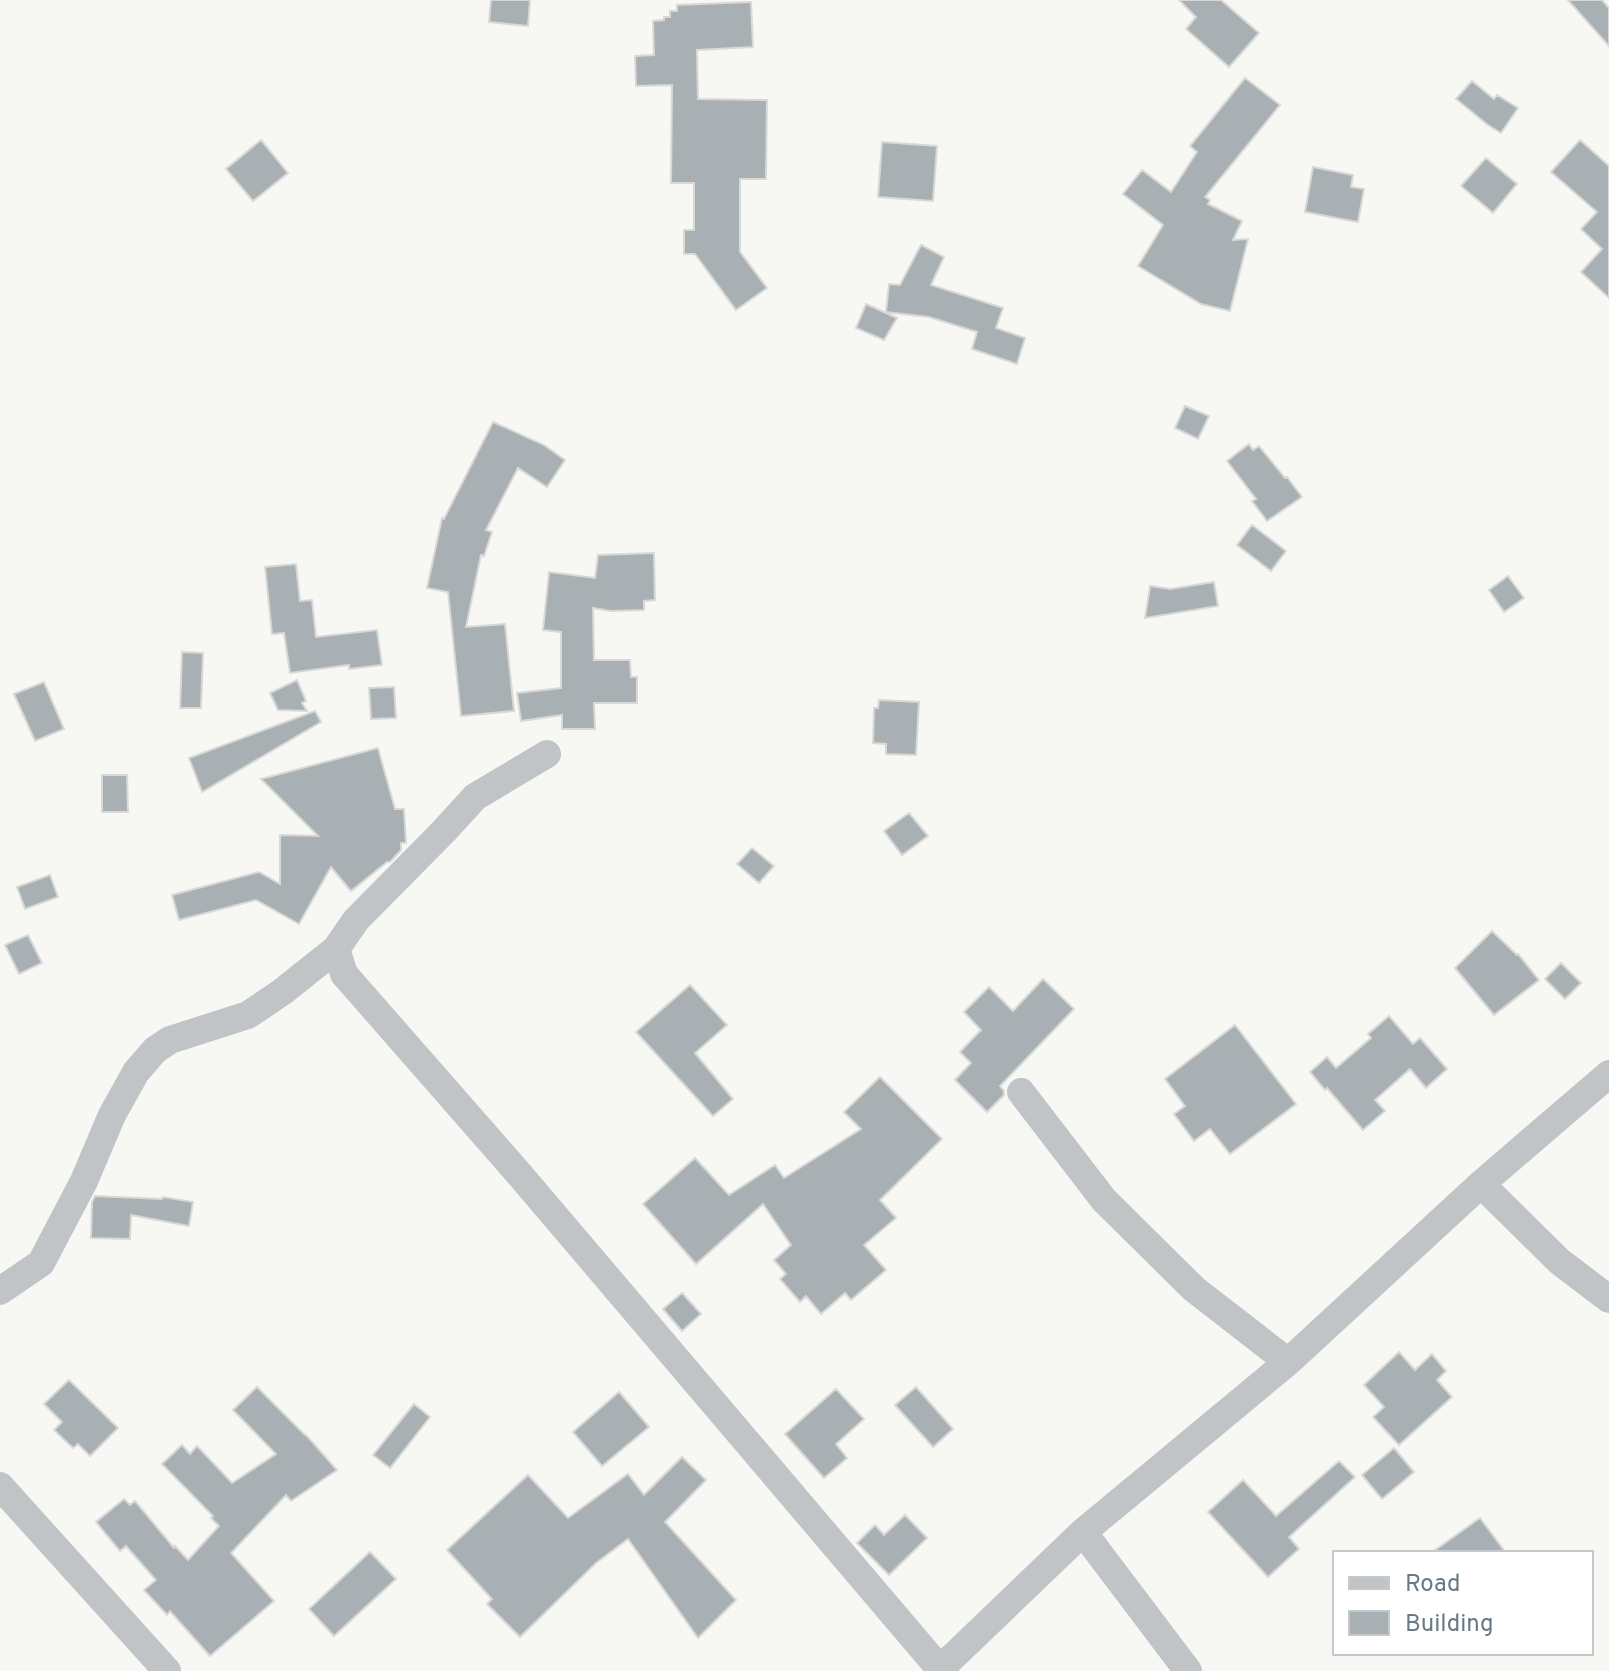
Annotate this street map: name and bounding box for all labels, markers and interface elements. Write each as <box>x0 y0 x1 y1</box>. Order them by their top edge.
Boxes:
legend <box>1333 1551 1593 1655</box>
text: Road <box>1405 1570 1461 1600</box>
text: Building <box>1405 1610 1494 1640</box>

